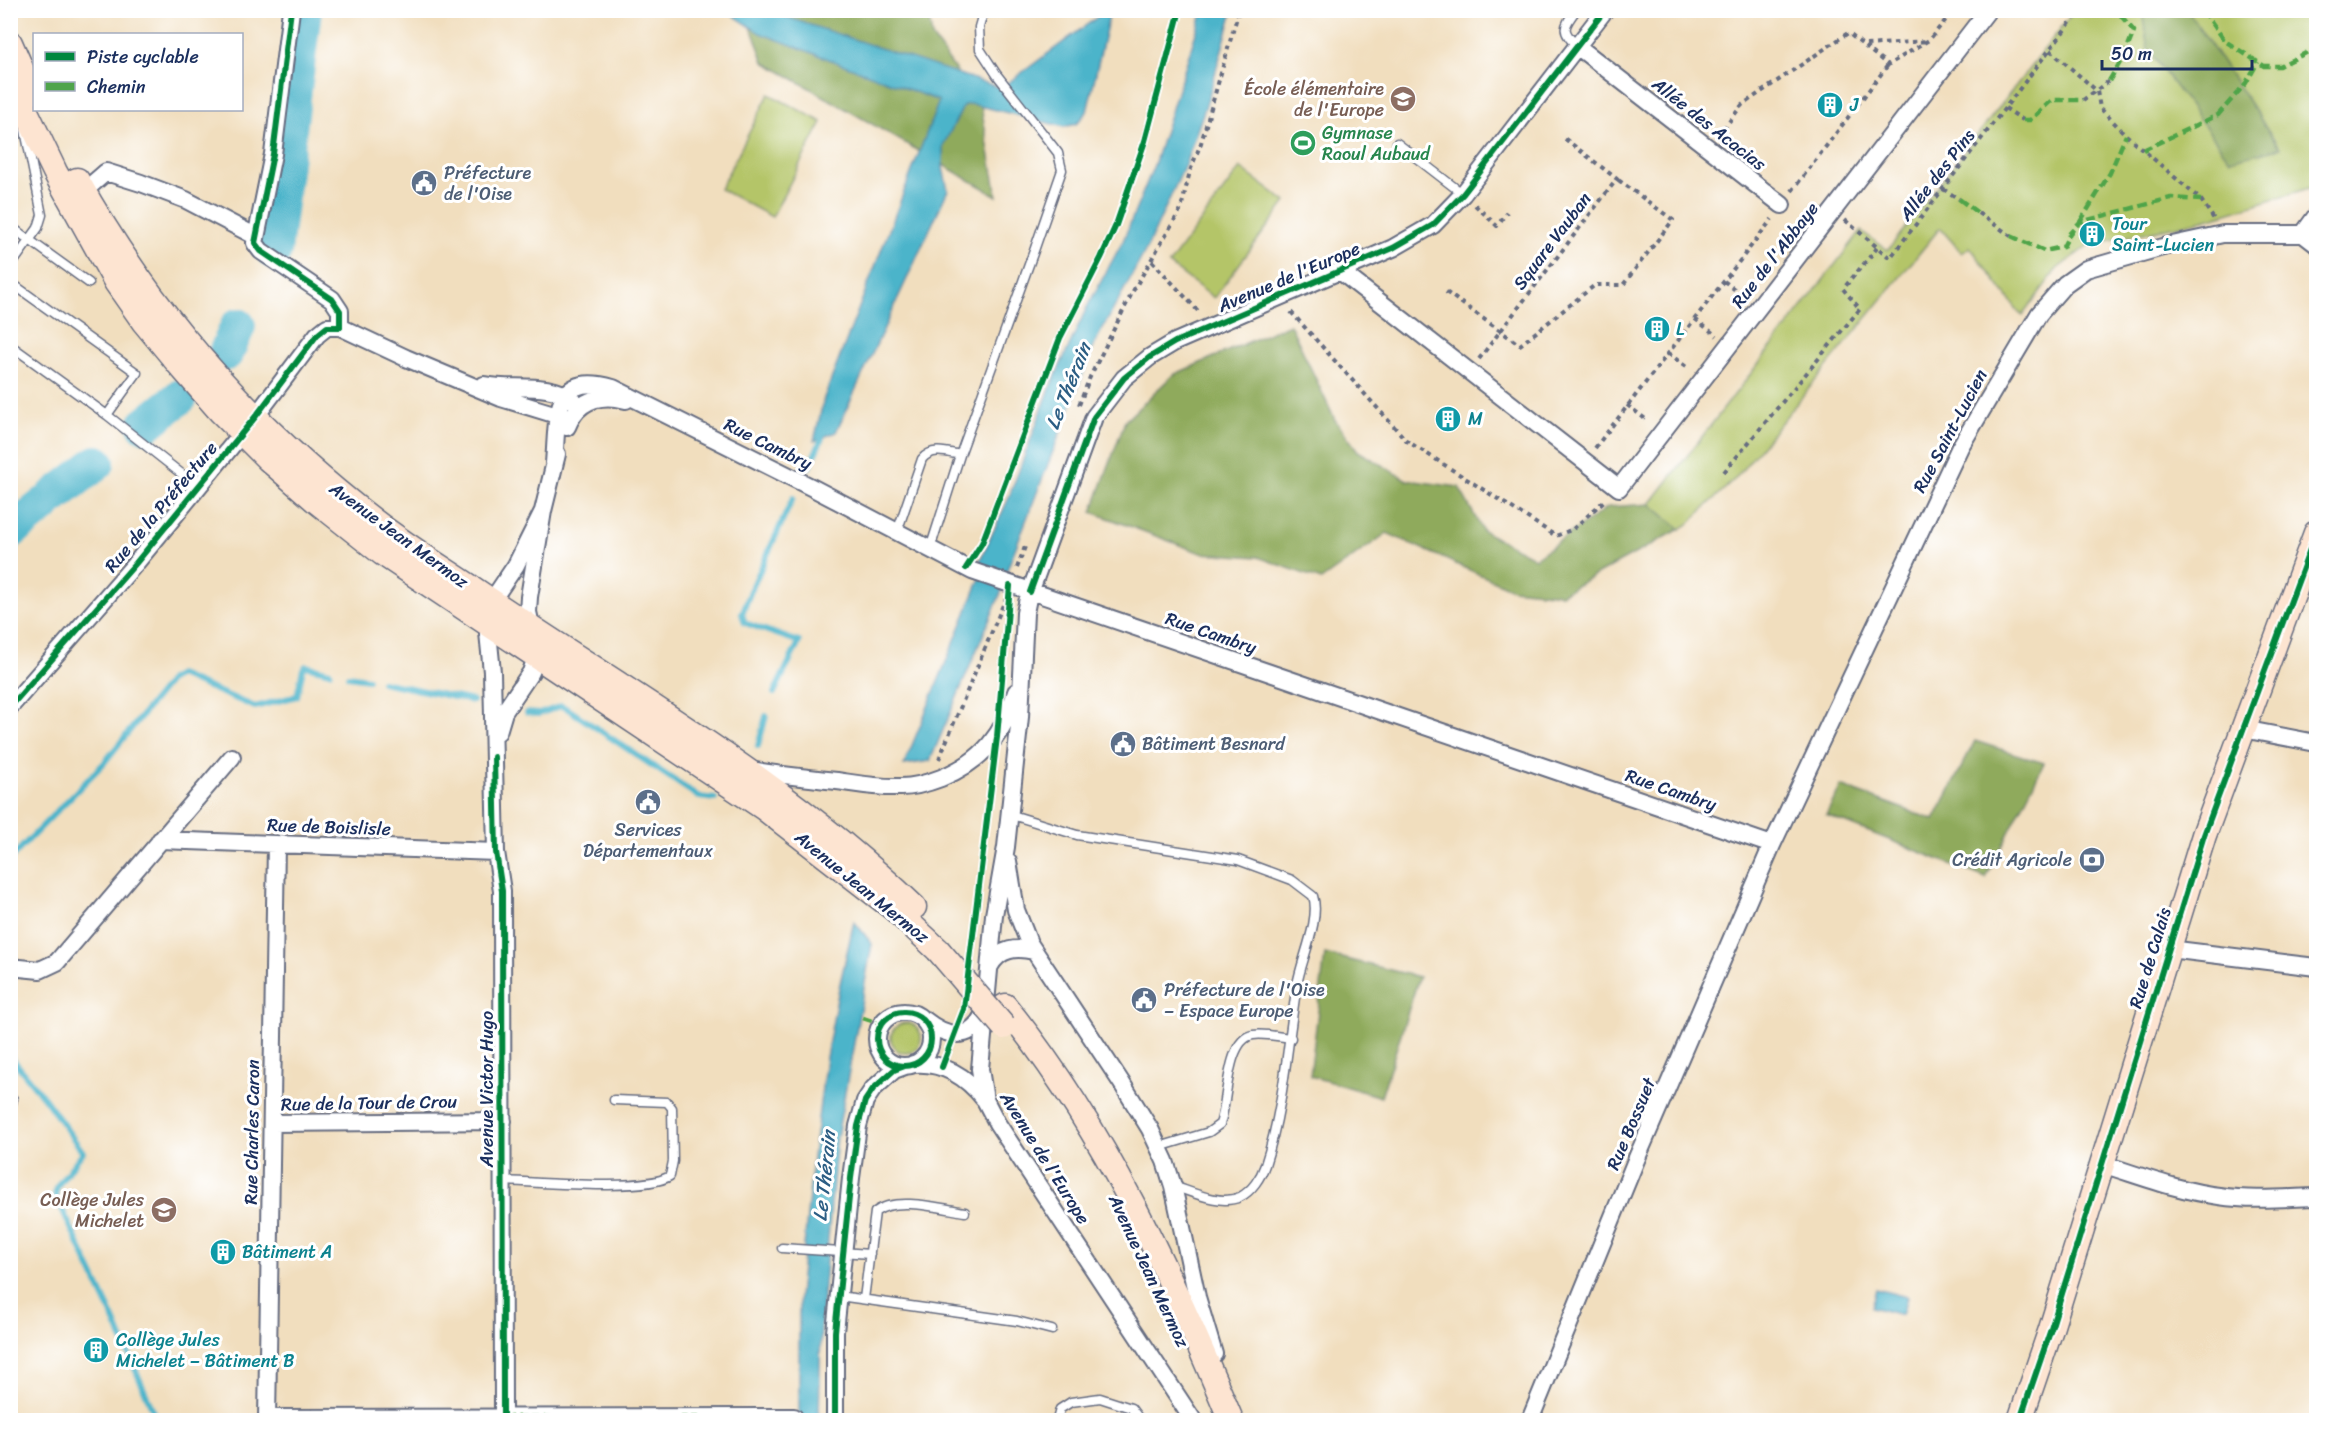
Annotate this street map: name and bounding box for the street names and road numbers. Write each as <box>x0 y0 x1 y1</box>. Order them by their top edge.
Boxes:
street label: Allée des Acacias <box>1644 68 1774 180</box>
street label: Allée des Pins <box>1890 121 1984 229</box>
street label: Square Vauban <box>1504 185 1600 297</box>
street label: Rue de l'Abbaye <box>1723 195 1827 315</box>
street label: Avenue de l'Europe <box>1212 233 1365 322</box>
street label: Rue Saint-Lucien <box>1904 363 1996 499</box>
street label: Rue Cambry <box>718 409 818 479</box>
street label: Rue de la Préfecture <box>96 434 226 580</box>
street label: Avenue Jean Mermoz <box>322 473 476 597</box>
street label: Rue Cambry <box>1161 602 1262 664</box>
street label: Rue Cambry <box>1621 759 1722 821</box>
street label: Rue de Boislisle <box>267 809 391 845</box>
street label: Avenue Jean Mermoz <box>787 822 937 952</box>
street label: Rue de Calais <box>2119 903 2181 1012</box>
street label: Avenue Victor Hugo <box>471 1011 503 1168</box>
street label: Rue Charles Caron <box>235 1059 269 1205</box>
street label: Rue Bossuet <box>1597 1072 1665 1175</box>
street label: Avenue de l'Europe <box>991 1084 1099 1231</box>
street label: Rue de la Tour de Crou <box>281 1085 458 1121</box>
street label: Avenue Jean Mermoz <box>1099 1188 1199 1353</box>

